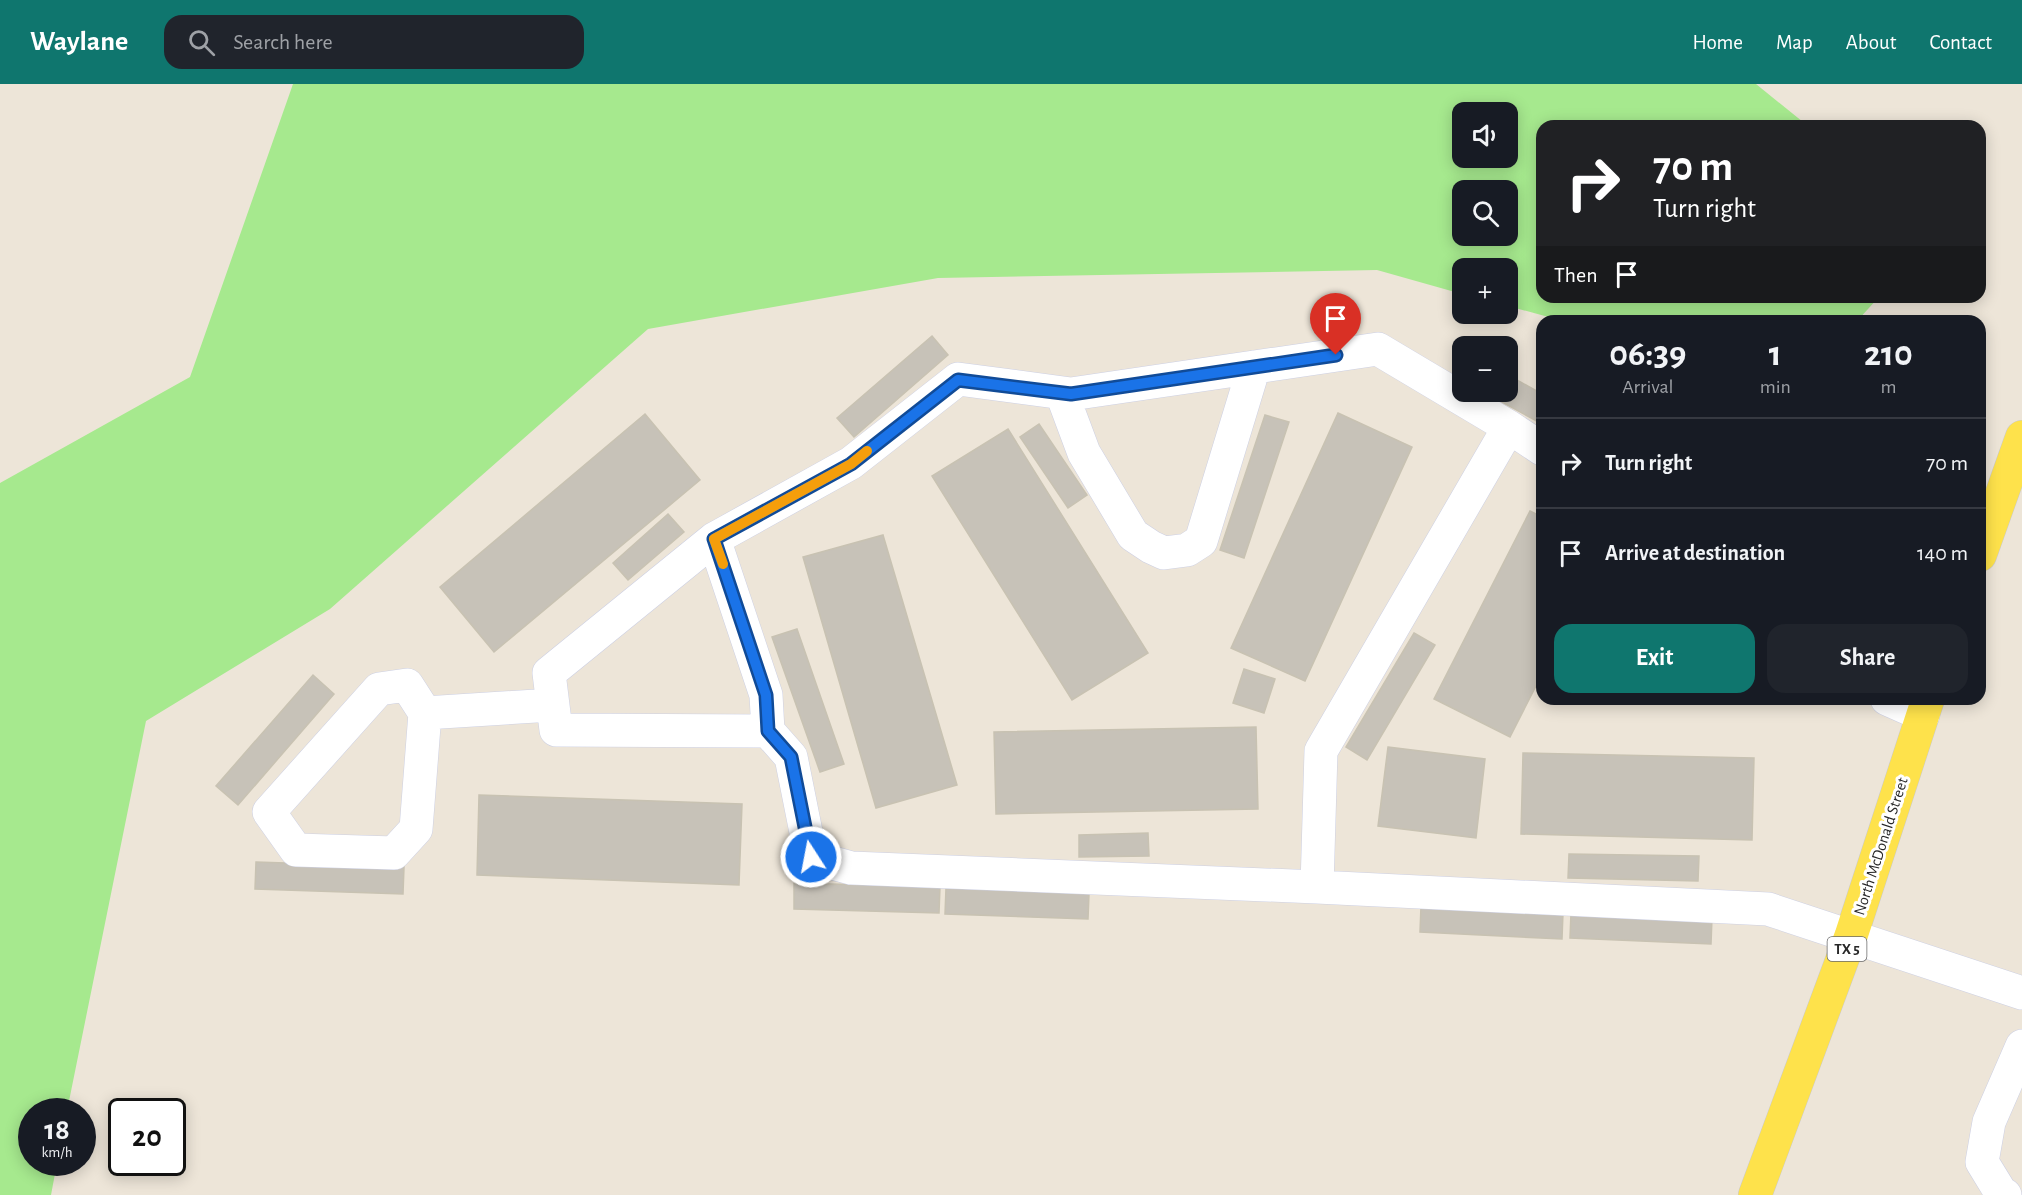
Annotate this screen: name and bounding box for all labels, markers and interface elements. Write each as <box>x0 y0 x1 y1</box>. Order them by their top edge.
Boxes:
search box <box>164 15 584 69</box>
icon: search <box>185 26 218 59</box>
text: Waylane <box>30 28 128 56</box>
text: Search here <box>233 31 333 53</box>
text: Home <box>1692 32 1743 53</box>
text: Map <box>1776 32 1813 53</box>
text: About <box>1846 32 1896 53</box>
text: Contact <box>1929 32 1992 53</box>
map controls <box>1452 102 1518 402</box>
button: sound <box>1452 102 1518 168</box>
icon: right <box>1554 144 1632 222</box>
text: 70 m <box>1653 146 1733 188</box>
button: search <box>1452 180 1518 246</box>
text: Turn right <box>1653 195 1756 222</box>
button: + <box>1452 258 1518 324</box>
icon: arrive <box>1610 258 1643 291</box>
text: Then <box>1554 264 1598 286</box>
pin <box>1310 293 1361 355</box>
icon: arrive <box>1319 302 1352 335</box>
button: − <box>1452 336 1518 402</box>
text: 06:39 <box>1609 336 1687 372</box>
text: 1 <box>1769 336 1782 372</box>
text: 210 <box>1864 336 1913 372</box>
text: Arrival <box>1622 377 1674 397</box>
text: min <box>1760 377 1791 397</box>
text: m <box>1880 377 1896 397</box>
icon: right <box>1554 447 1587 480</box>
text: Turn right <box>1605 452 1692 474</box>
text: 70 m <box>1926 452 1968 474</box>
icon: arrive <box>1554 537 1587 570</box>
text: Arrive at destination <box>1605 542 1785 564</box>
text: 140 m <box>1917 542 1968 564</box>
button: Exit <box>1554 624 1755 693</box>
button: Share <box>1767 624 1968 693</box>
street label: North McDonald Street <box>1851 775 1911 917</box>
position arrow <box>779 825 843 889</box>
road number: TX 5 <box>1828 937 1866 961</box>
speed limit sign: 20 <box>108 1098 186 1176</box>
text: 18 <box>44 1115 70 1145</box>
text: km/h <box>42 1145 72 1160</box>

